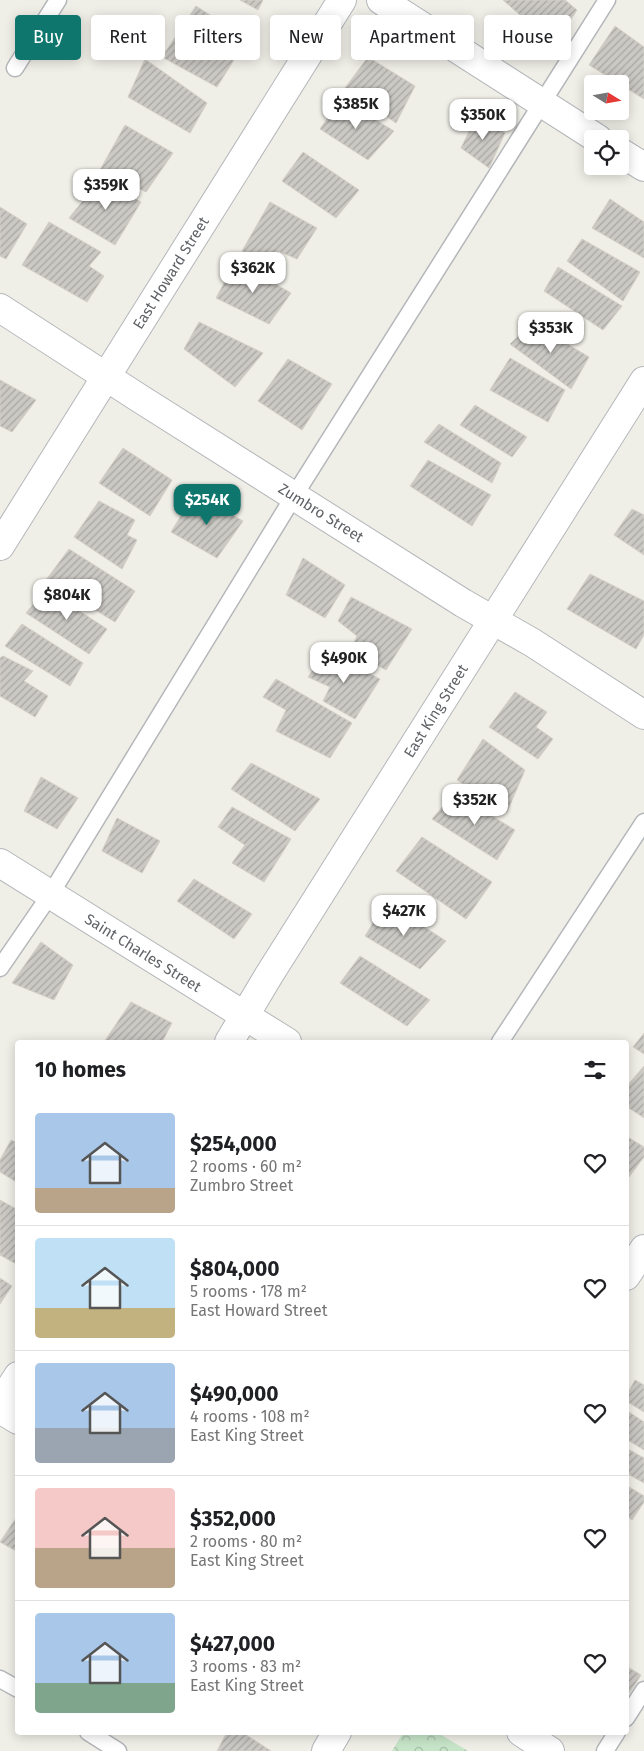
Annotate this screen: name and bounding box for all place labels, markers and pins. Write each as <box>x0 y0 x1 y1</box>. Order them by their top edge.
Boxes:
pin: $385K <box>321 88 391 130</box>
pin: $350K <box>448 98 518 141</box>
pin: $359K <box>71 168 141 211</box>
pin: $362K <box>218 252 288 294</box>
pin: $353K <box>516 312 586 354</box>
pin: $254K <box>172 484 242 526</box>
pin: $804K <box>32 578 102 621</box>
pin: $490K <box>309 642 379 684</box>
pin: $352K <box>440 784 510 826</box>
pin: $427K <box>369 894 439 937</box>

